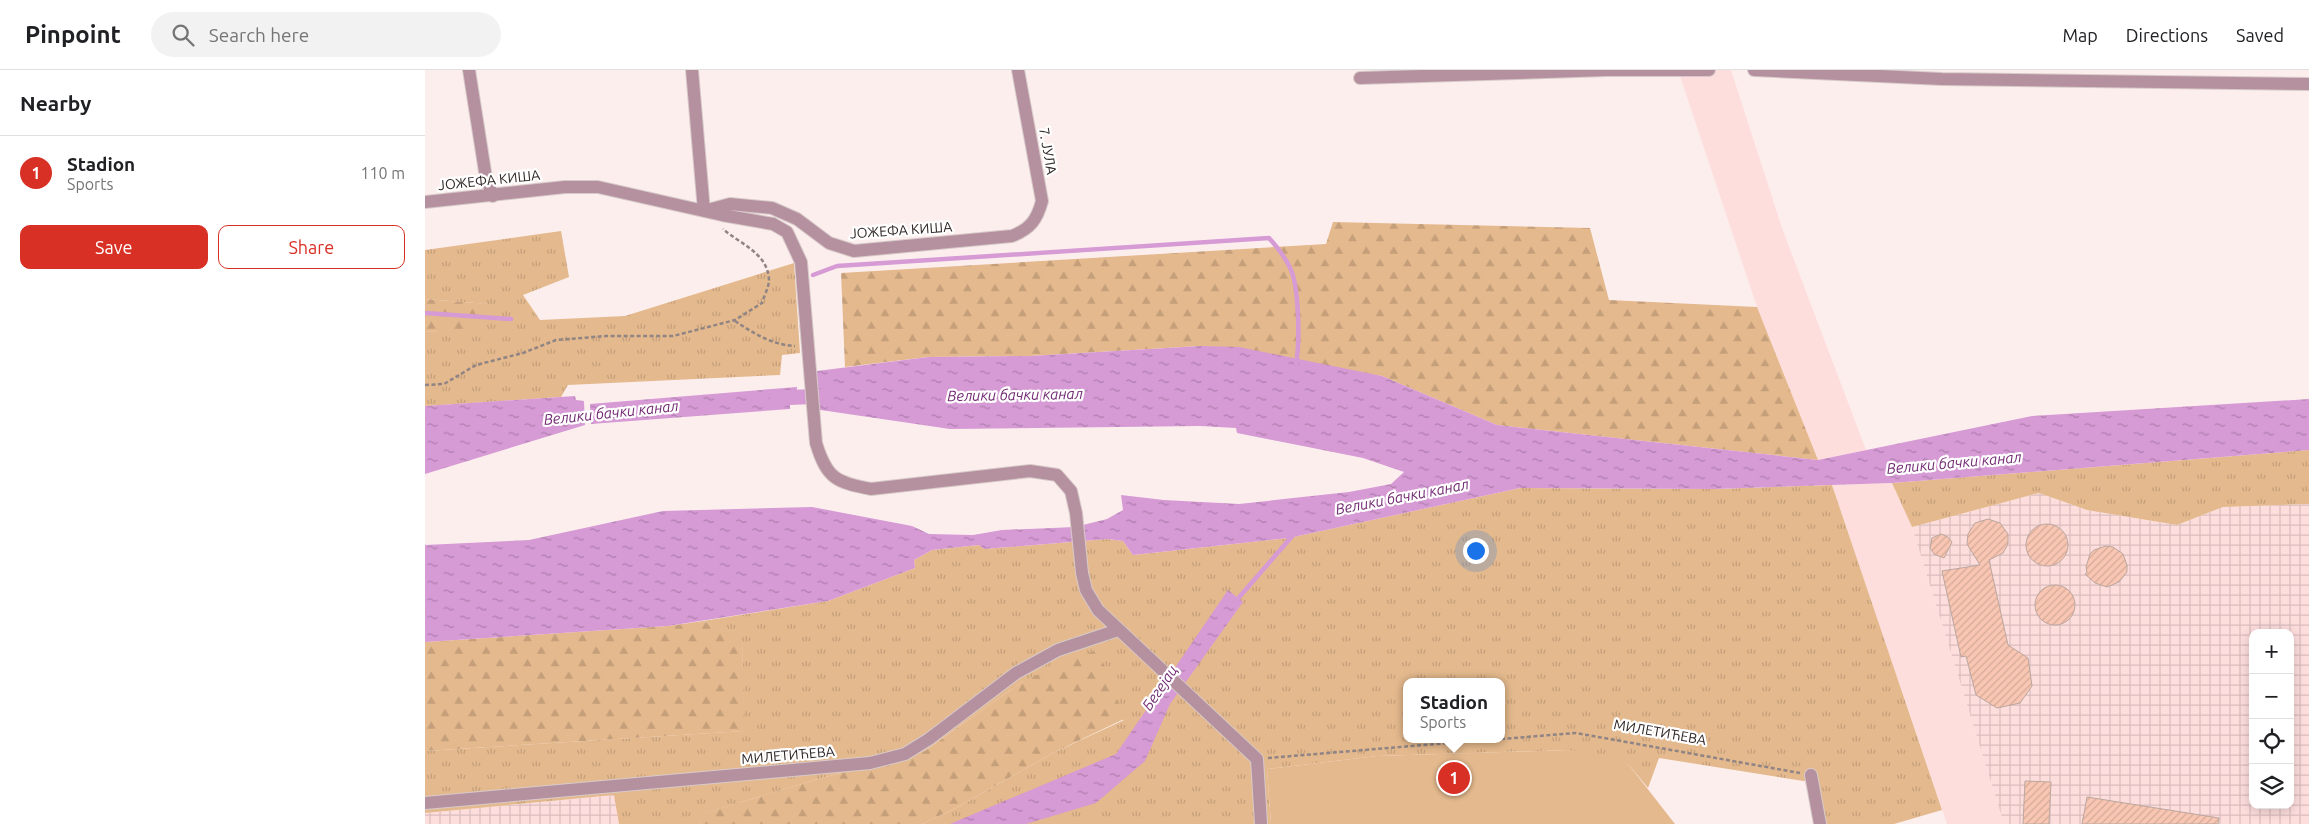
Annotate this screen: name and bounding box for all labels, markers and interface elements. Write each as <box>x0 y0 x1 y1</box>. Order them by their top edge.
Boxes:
search box <box>151 12 501 57</box>
text: Pinpoint <box>25 21 121 48</box>
icon: search <box>169 21 197 49</box>
text: Search here <box>209 24 309 46</box>
text: Map <box>2062 25 2098 45</box>
text: Directions <box>2126 25 2208 45</box>
text: Saved <box>2236 25 2284 45</box>
text: Nearby <box>20 91 91 115</box>
street label: 7. ЈУЛА <box>1036 126 1060 176</box>
text: Stadion <box>67 153 135 175</box>
text: 1 <box>31 164 41 182</box>
text: 110 m <box>360 164 405 182</box>
street label: ЈОЖЕФА КИША <box>437 167 541 193</box>
text: Sports <box>67 175 113 193</box>
street label: ЈОЖЕФА КИША <box>849 218 953 242</box>
button: Save <box>20 225 208 269</box>
button: Share <box>218 225 405 269</box>
water label: Велики бачки канал <box>947 385 1083 404</box>
water label: Велики бачки канал <box>543 397 679 428</box>
water label: Велики бачки канал <box>1886 448 2022 477</box>
water label: Велики бачки канал <box>1334 475 1470 518</box>
your location <box>1463 538 1489 564</box>
map controls <box>2249 629 2294 809</box>
button: + <box>2249 629 2294 674</box>
water label: Бегејац <box>1138 662 1181 713</box>
button: − <box>2249 674 2294 719</box>
popup <box>1403 678 1505 743</box>
text: Stadion <box>1420 691 1488 713</box>
text: Sports <box>1420 713 1466 731</box>
street label: МИЛЕТИЋЕВА <box>1613 716 1707 748</box>
button: locate <box>2249 719 2294 764</box>
street label: МИЛЕТИЋЕВА <box>741 743 835 767</box>
pin: 1 <box>1438 759 1470 797</box>
button: layers <box>2249 764 2294 809</box>

